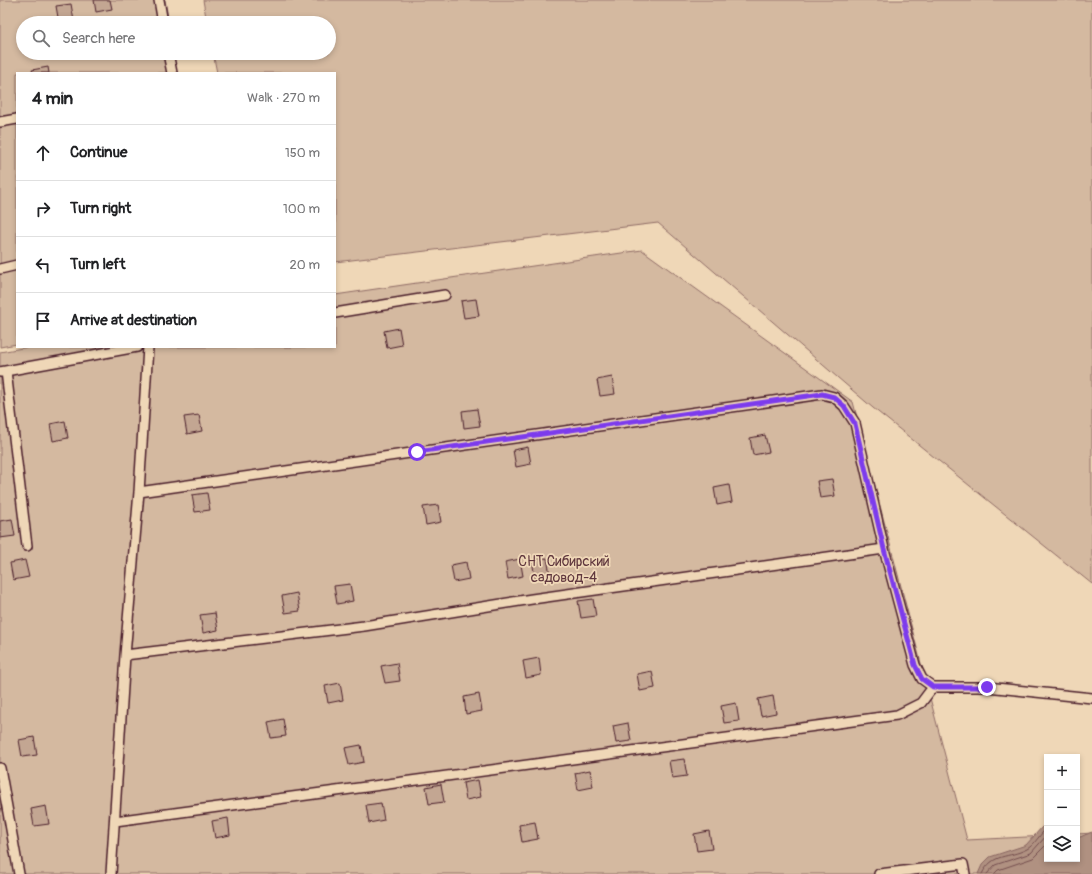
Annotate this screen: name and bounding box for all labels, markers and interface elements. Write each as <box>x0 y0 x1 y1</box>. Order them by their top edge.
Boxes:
search box <box>16 16 336 60</box>
icon: search <box>30 27 52 49</box>
text: Search here <box>62 29 135 48</box>
text: 4 min <box>32 88 73 109</box>
text: Walk · 270 m <box>247 90 320 106</box>
icon: ahead <box>32 142 54 164</box>
text: Continue <box>70 143 128 162</box>
text: 150 m <box>285 145 320 161</box>
icon: right <box>32 198 54 220</box>
text: Turn right <box>70 199 131 218</box>
text: 100 m <box>283 201 320 217</box>
icon: left <box>32 254 54 276</box>
text: Turn left <box>70 255 126 274</box>
text: 20 m <box>289 257 320 273</box>
icon: arrive <box>32 310 54 332</box>
text: Arrive at destination <box>70 311 197 330</box>
route start <box>408 443 426 461</box>
park label: СНТ Сибирский садовод-4 <box>518 553 610 586</box>
route end <box>978 678 996 696</box>
map controls <box>1044 754 1080 862</box>
button: + <box>1044 754 1080 790</box>
button: − <box>1044 790 1080 826</box>
button: layers <box>1044 826 1080 862</box>

